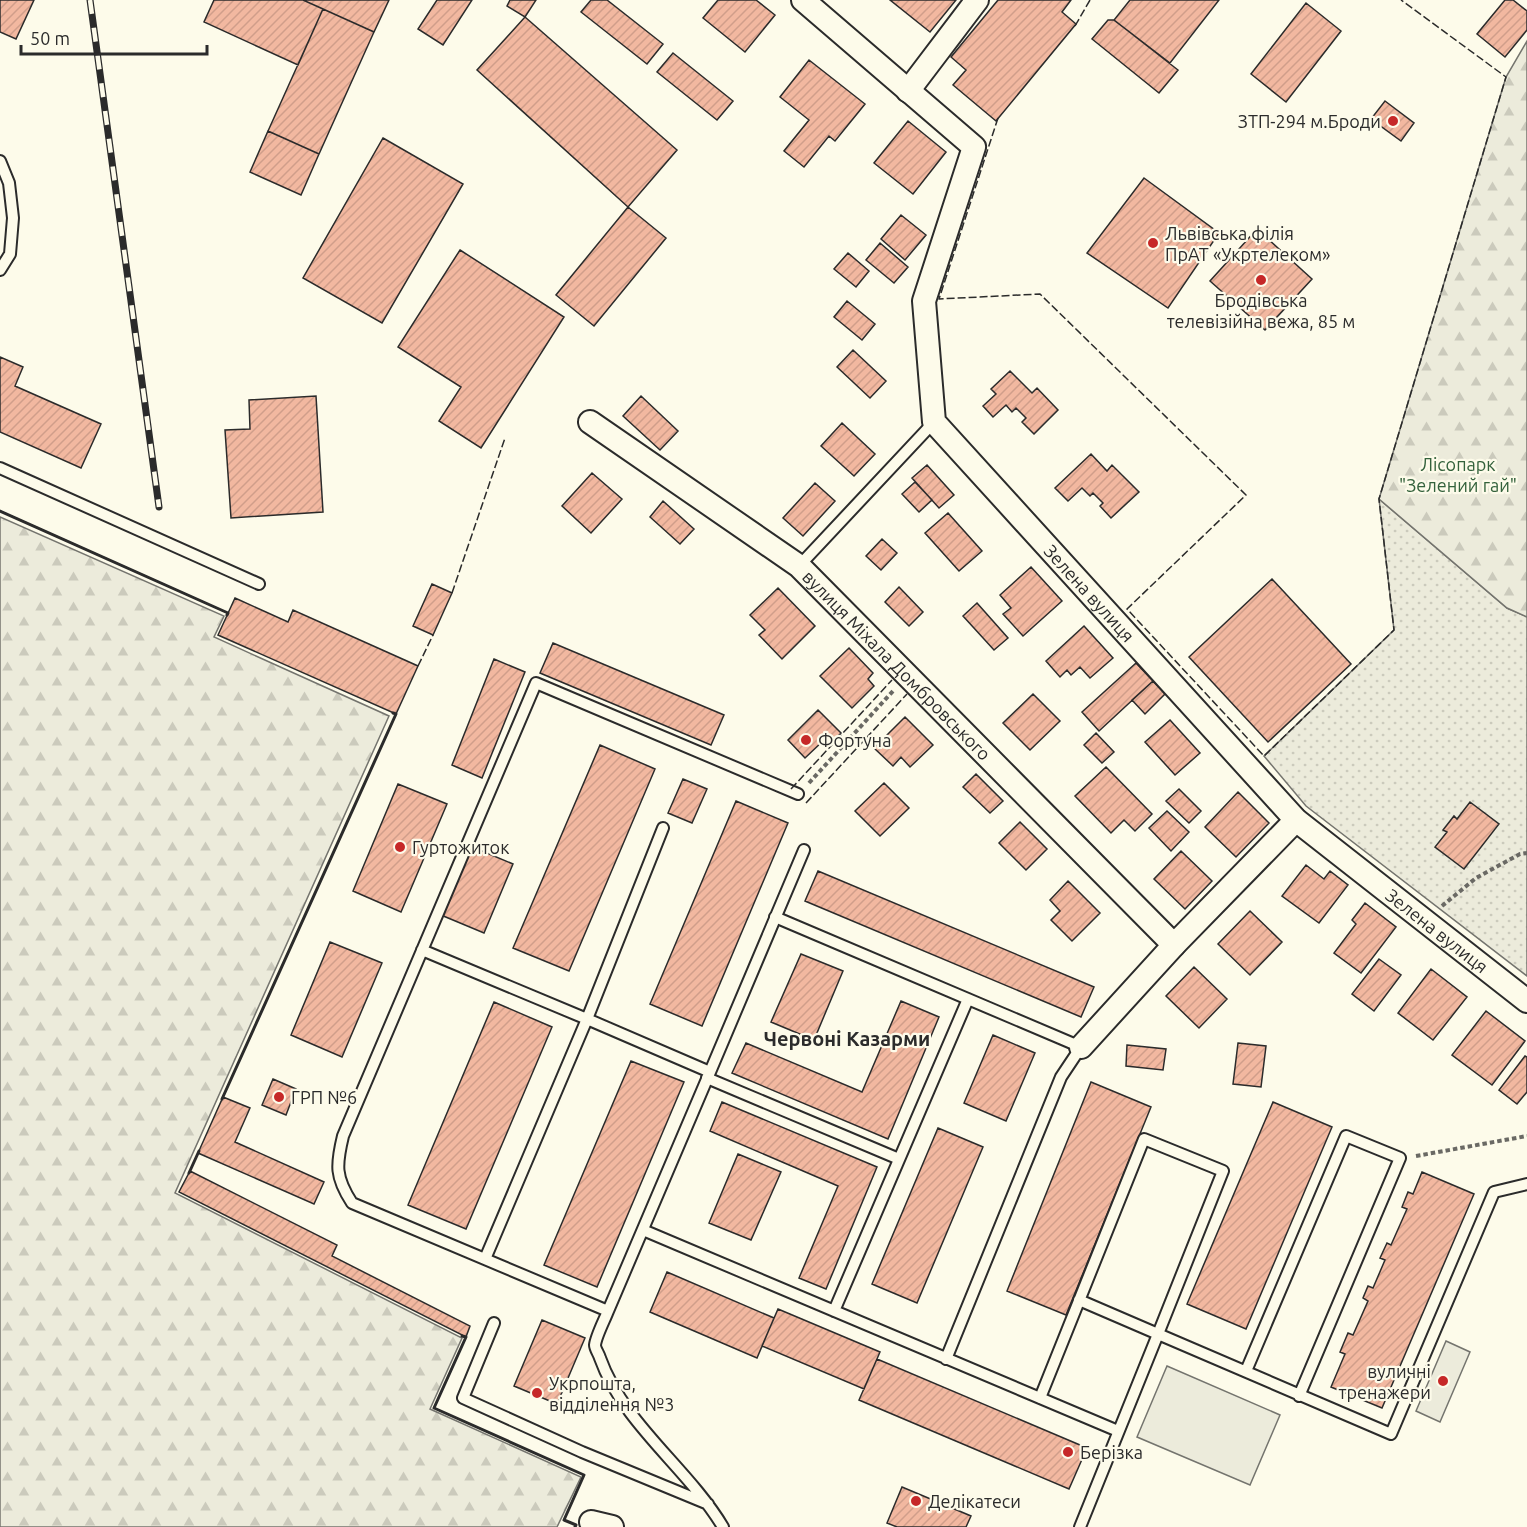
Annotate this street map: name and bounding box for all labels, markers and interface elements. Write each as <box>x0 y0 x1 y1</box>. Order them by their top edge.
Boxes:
scale bar <box>21 18 207 56</box>
text: 50 m <box>30 28 70 48</box>
place label: ЗТП-294 м.Броди <box>1238 111 1381 131</box>
marker: ЗТП-294 м.Броди <box>1386 114 1400 128</box>
place label: Львівська філія ПрАТ «Укртелеком» <box>1165 223 1330 264</box>
marker: Львівська філія ПрАТ «Укртелеком» <box>1146 236 1160 250</box>
marker: Бродівська телевізійна вежа, 85 м <box>1254 273 1268 287</box>
place label: Бродівська телевізійна вежа, 85 м <box>1167 290 1355 331</box>
park label: Лісопарк "Зелений гай" <box>1399 454 1517 495</box>
street label: Зелена вулиця <box>1040 540 1139 646</box>
street label: вулиця Міхала Домбровського <box>799 566 995 764</box>
place label: Фортуна <box>818 730 891 750</box>
marker: Фортуна <box>799 733 813 747</box>
place label: Гуртожиток <box>412 837 509 857</box>
marker: Гуртожиток <box>393 840 407 854</box>
street label: Зелена вулиця <box>1382 884 1492 977</box>
district label: Червоні Казарми <box>764 1027 930 1050</box>
place label: ГРП №6 <box>291 1087 357 1107</box>
marker: ГРП №6 <box>272 1090 286 1104</box>
place label: вуличні тренажери <box>1339 1361 1431 1402</box>
place label: Укрпошта, відділення №3 <box>549 1373 674 1414</box>
marker: вуличні тренажери <box>1436 1374 1450 1388</box>
marker: Укрпошта, відділення №3 <box>530 1386 544 1400</box>
place label: Берізка <box>1080 1442 1143 1462</box>
marker: Берізка <box>1061 1445 1075 1459</box>
place label: Делікатеси <box>928 1491 1021 1511</box>
marker: Делікатеси <box>909 1494 923 1508</box>

